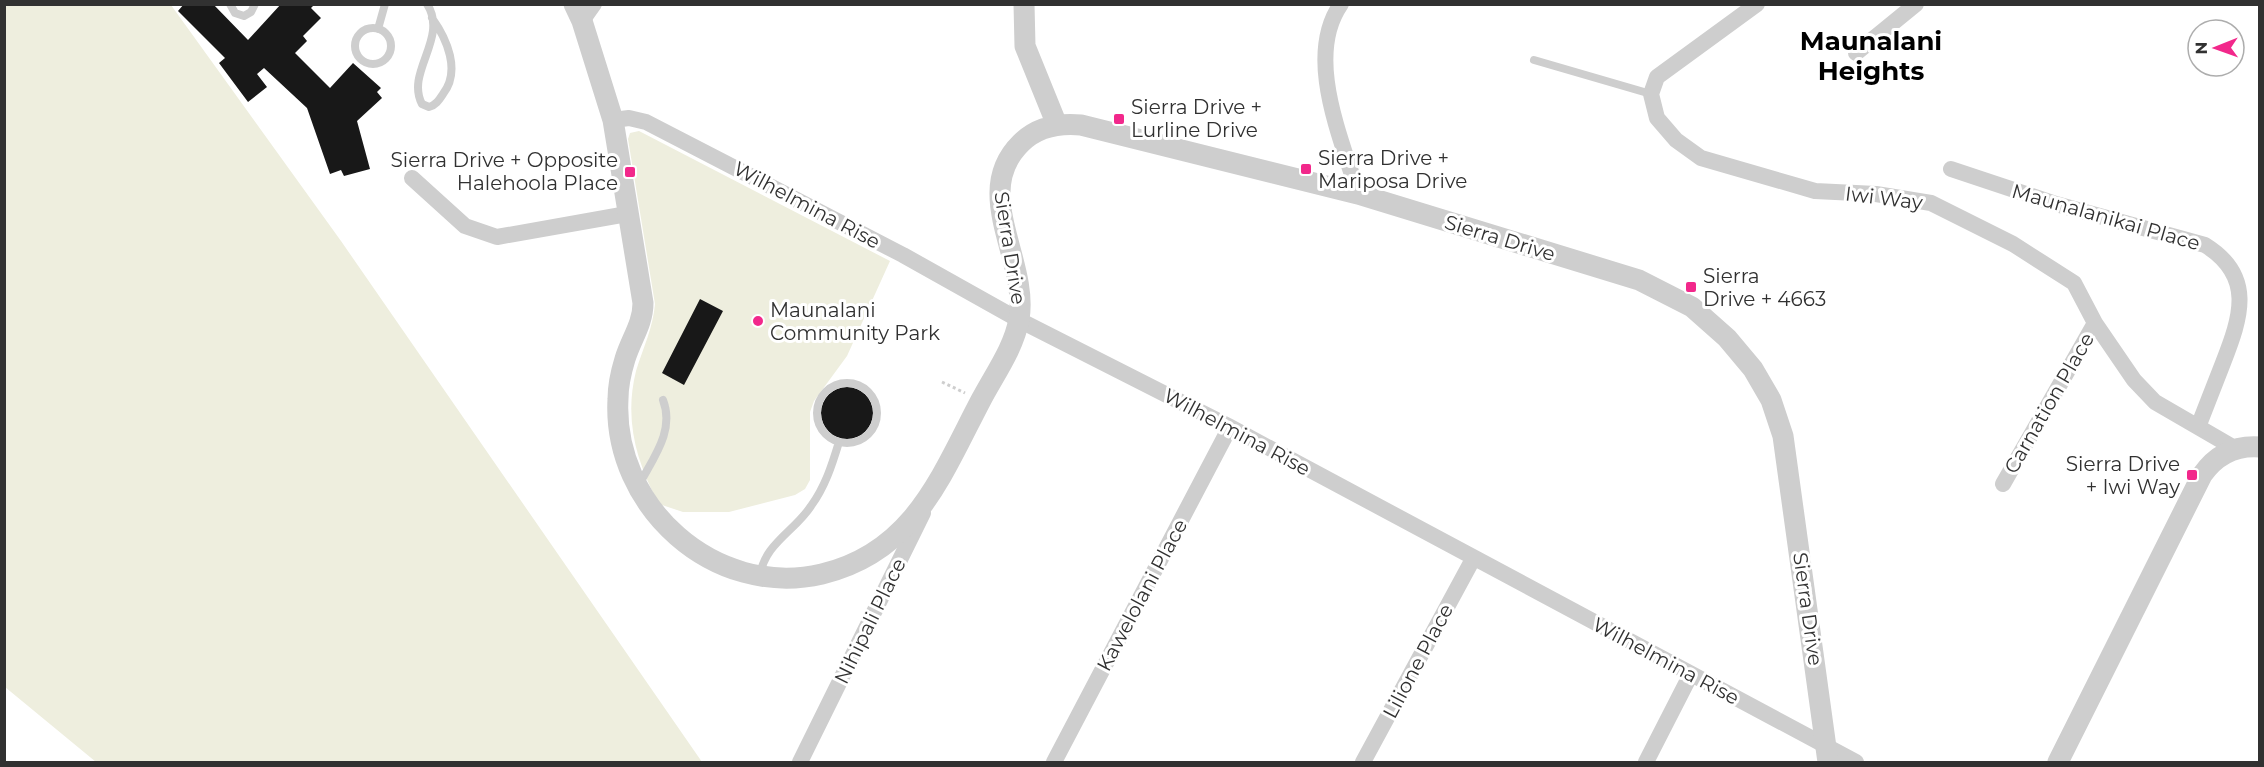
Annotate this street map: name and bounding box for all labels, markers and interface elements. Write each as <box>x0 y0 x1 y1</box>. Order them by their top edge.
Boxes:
north arrow <box>2186 18 2246 78</box>
district label: Maunalani Heights <box>1800 25 1942 87</box>
text: N <box>2192 42 2211 55</box>
place label: Sierra Drive + Lurline Drive <box>1131 95 1262 142</box>
marker: Sierra Drive + Lurline Drive <box>1112 112 1126 126</box>
place label: Sierra Drive + Mariposa Drive <box>1318 146 1467 193</box>
place label: Sierra Drive + Opposite Halehoola Place <box>391 148 618 195</box>
street label: Wilhelmina Rise <box>730 156 884 254</box>
marker: Sierra Drive + Mariposa Drive <box>1299 162 1313 176</box>
marker: Sierra Drive + Opposite Halehoola Place <box>623 165 637 179</box>
street label: Maunalanikai Place <box>2009 179 2203 255</box>
street label: Iwi Way <box>1844 181 1924 215</box>
street label: Sierra Drive <box>989 190 1031 306</box>
street label: Sierra Drive <box>1442 210 1558 266</box>
place label: Sierra Drive + 4663 <box>1703 264 1826 311</box>
marker: Sierra Drive + 4663 <box>1684 280 1698 294</box>
place label: Maunalani Community Park <box>770 298 940 345</box>
marker: Maunalani Community Park <box>751 314 765 328</box>
street label: Carnation Place <box>1999 328 2099 478</box>
street label: Wilhelmina Rise <box>1160 383 1314 481</box>
place label: Sierra Drive + Iwi Way <box>2066 452 2180 499</box>
marker: Sierra Drive + Iwi Way <box>2185 468 2199 482</box>
street label: Kawelolani Place <box>1092 515 1192 675</box>
street label: Sierra Drive <box>1788 551 1828 667</box>
street label: Nihipali Place <box>829 554 911 688</box>
street label: Lilione Place <box>1378 600 1458 722</box>
street label: Wilhelmina Rise <box>1589 612 1743 710</box>

